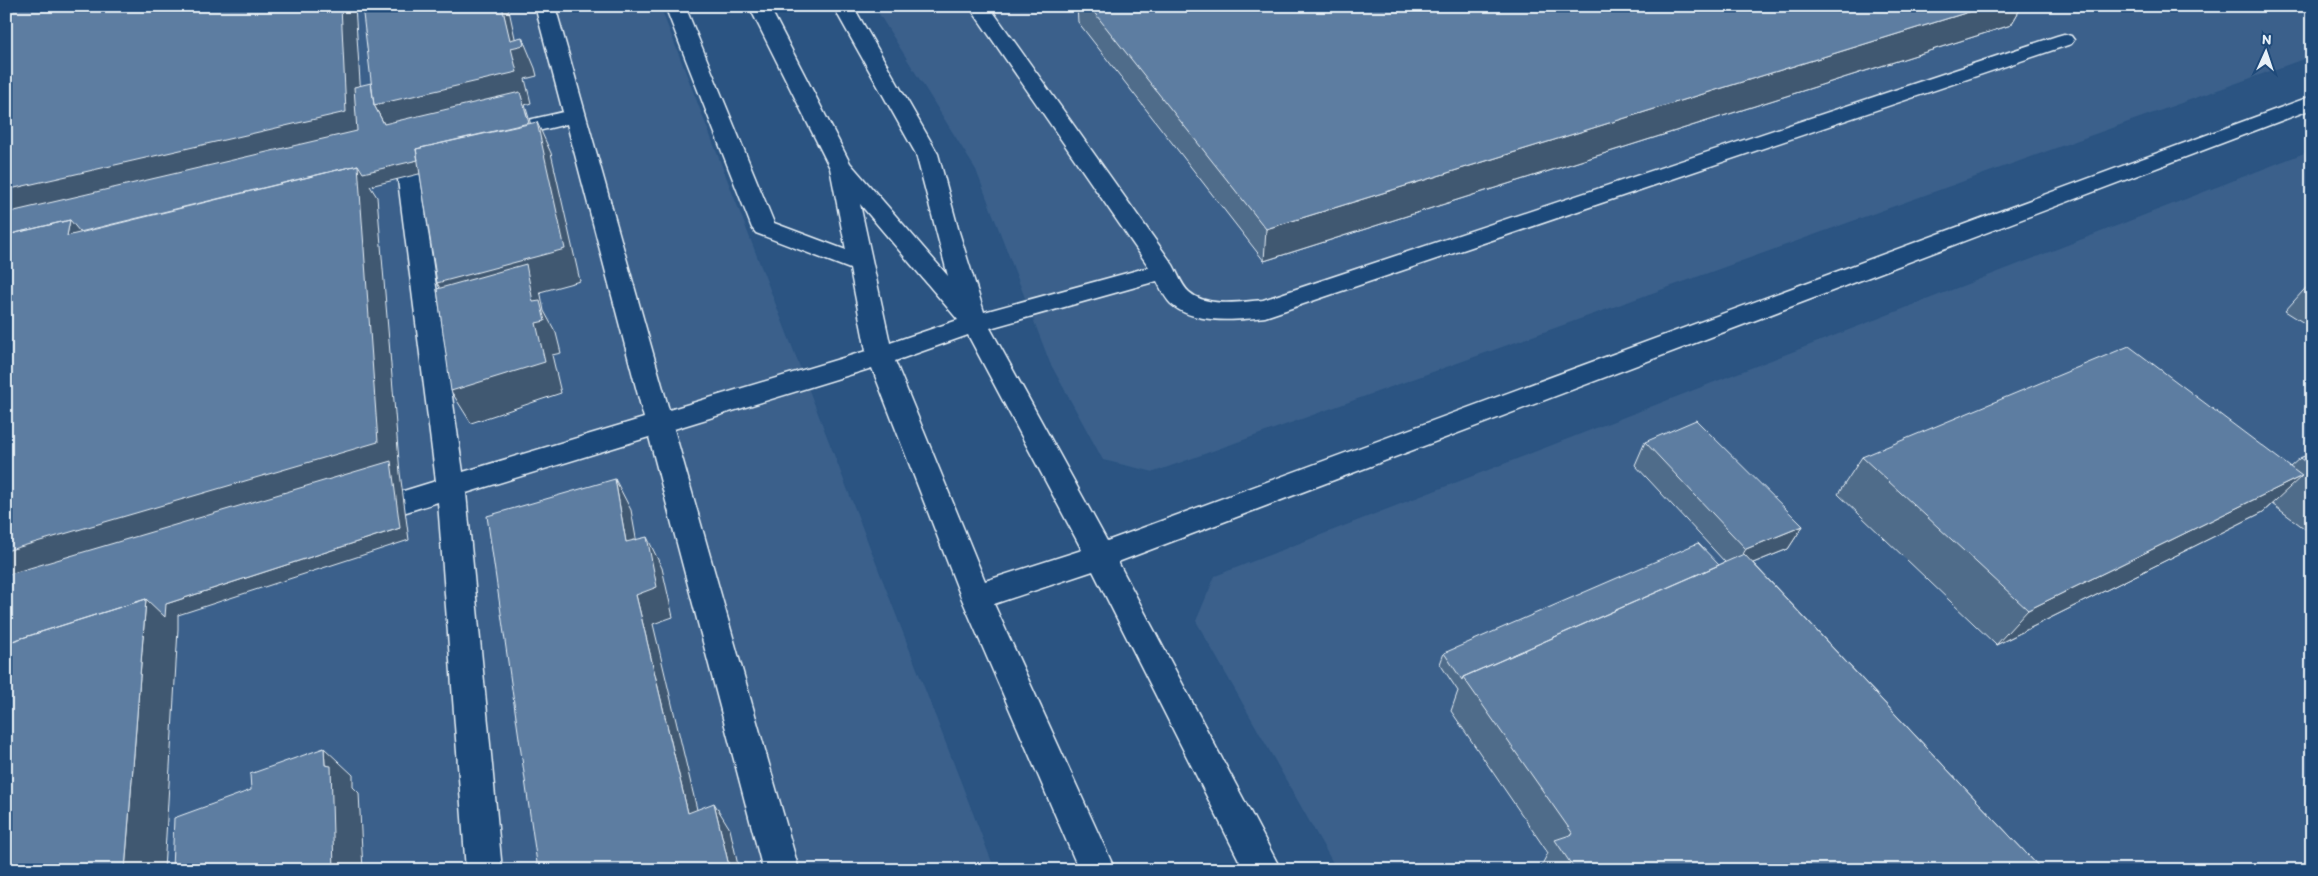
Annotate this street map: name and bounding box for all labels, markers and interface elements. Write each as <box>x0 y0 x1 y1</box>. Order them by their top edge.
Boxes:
north arrow <box>2240 28 2290 78</box>
text: N <box>2261 31 2272 48</box>

